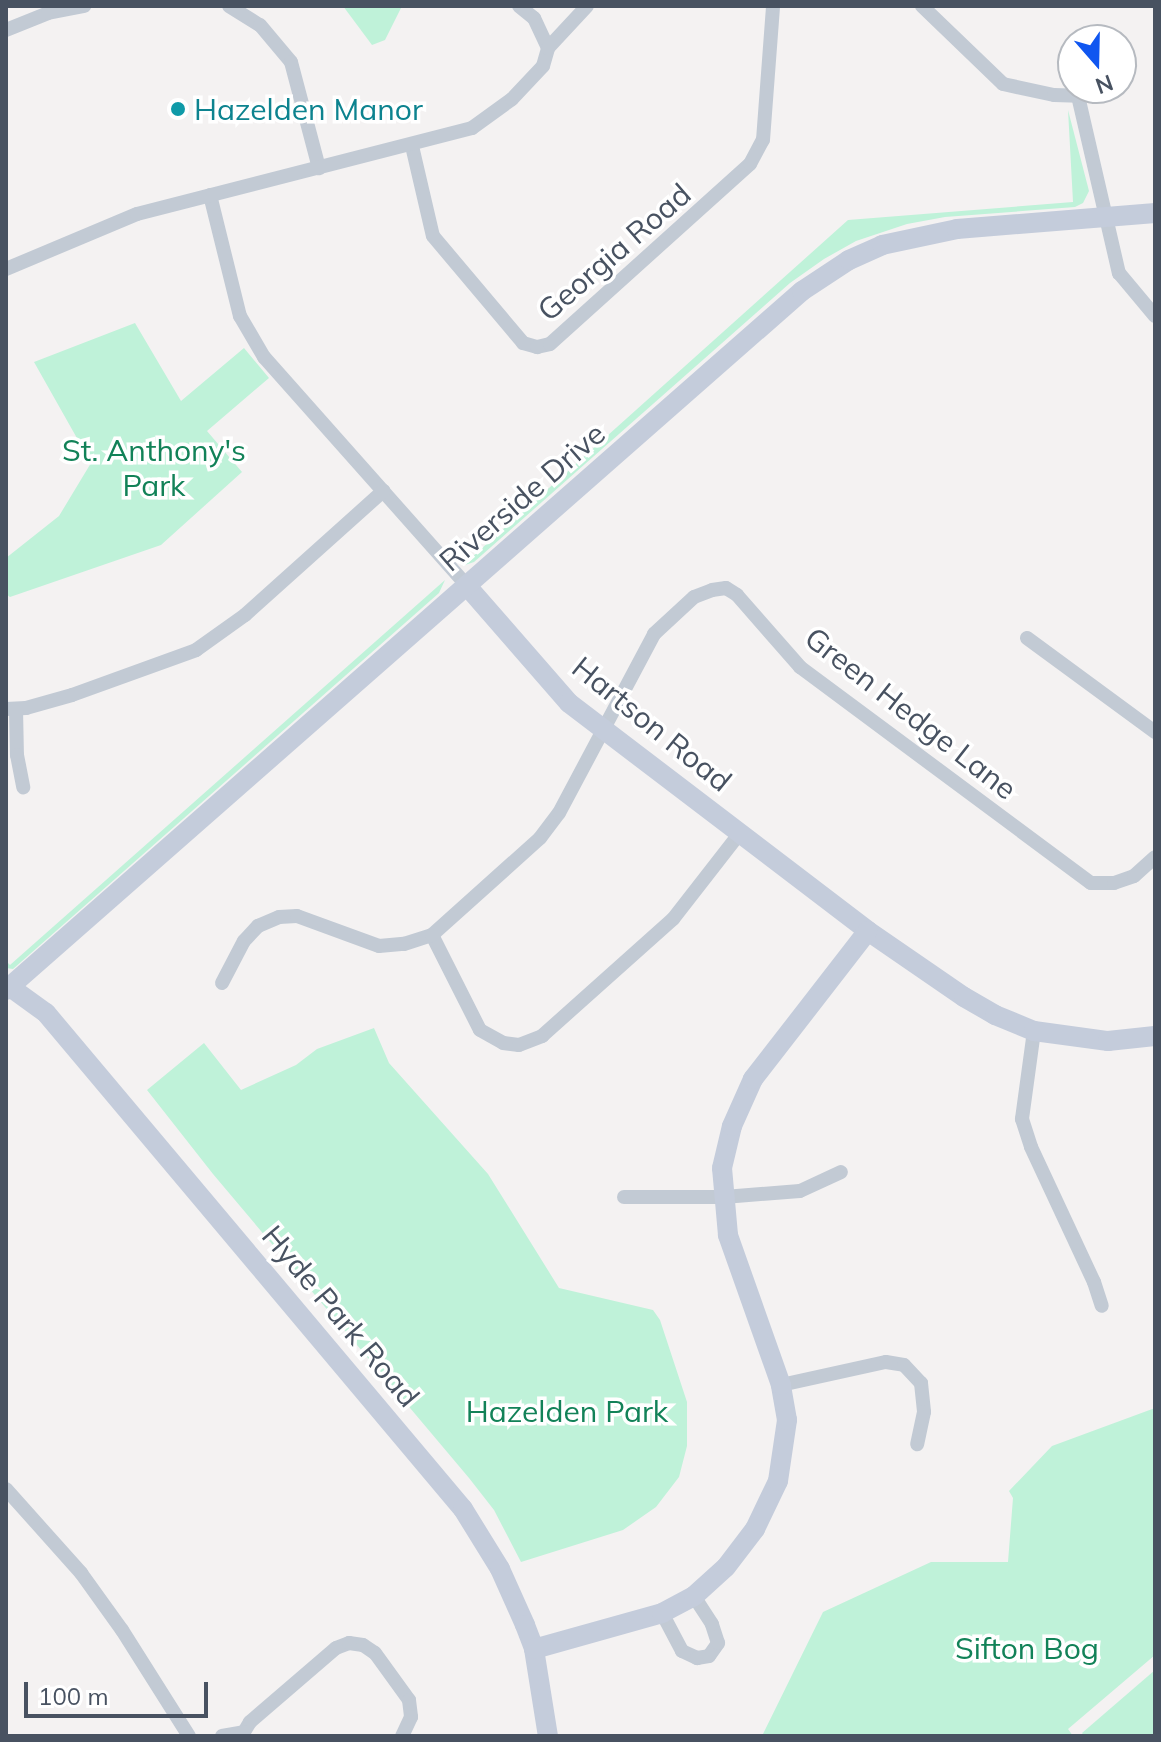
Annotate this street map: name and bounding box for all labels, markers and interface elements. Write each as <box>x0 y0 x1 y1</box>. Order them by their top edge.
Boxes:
north arrow <box>1057 24 1137 104</box>
text: N <box>1092 69 1117 101</box>
place label: Hazelden Manor <box>194 91 423 127</box>
marker: Hazelden Manor <box>169 100 187 118</box>
street label: Georgia Road <box>530 176 698 328</box>
street label: Riverside Drive <box>432 415 612 579</box>
park label: St. Anthony's Park <box>62 432 246 502</box>
street label: Green Hedge Lane <box>798 619 1024 807</box>
street label: Hartson Road <box>565 649 739 799</box>
street label: Hyde Park Road <box>255 1218 427 1414</box>
park label: Hazelden Park <box>466 1393 668 1429</box>
park label: Sifton Bog <box>955 1630 1099 1666</box>
scale bar <box>28 1666 212 1716</box>
text: 100 m <box>38 1681 109 1711</box>

